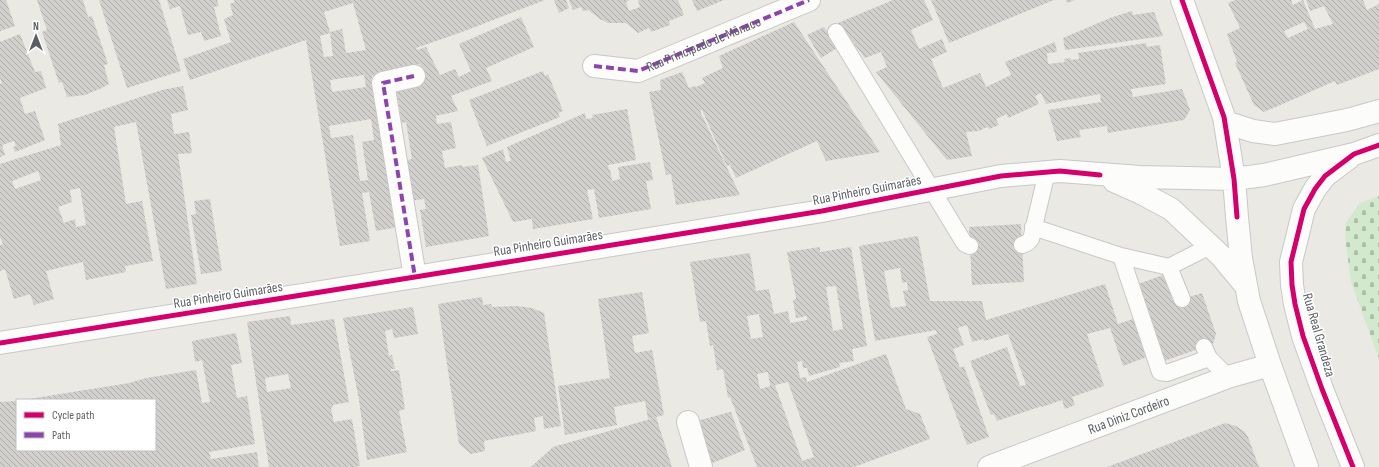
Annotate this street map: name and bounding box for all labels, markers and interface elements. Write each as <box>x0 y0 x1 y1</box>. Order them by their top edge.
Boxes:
street label: Rua Principado de Mônaco <box>644 12 763 75</box>
north arrow <box>16 16 56 56</box>
text: N <box>33 20 39 33</box>
street label: Rua Pinheiro Guimarães <box>811 171 923 209</box>
street label: Rua Pinheiro Guimarães <box>492 226 604 260</box>
street label: Rua Pinheiro Guimarães <box>172 278 284 312</box>
street label: Rua Real Grandeza <box>1299 291 1339 379</box>
street label: Rua Diniz Cordeiro <box>1086 391 1172 437</box>
legend <box>16 399 156 451</box>
text: Cycle path <box>52 408 94 423</box>
text: Path <box>52 428 70 443</box>

